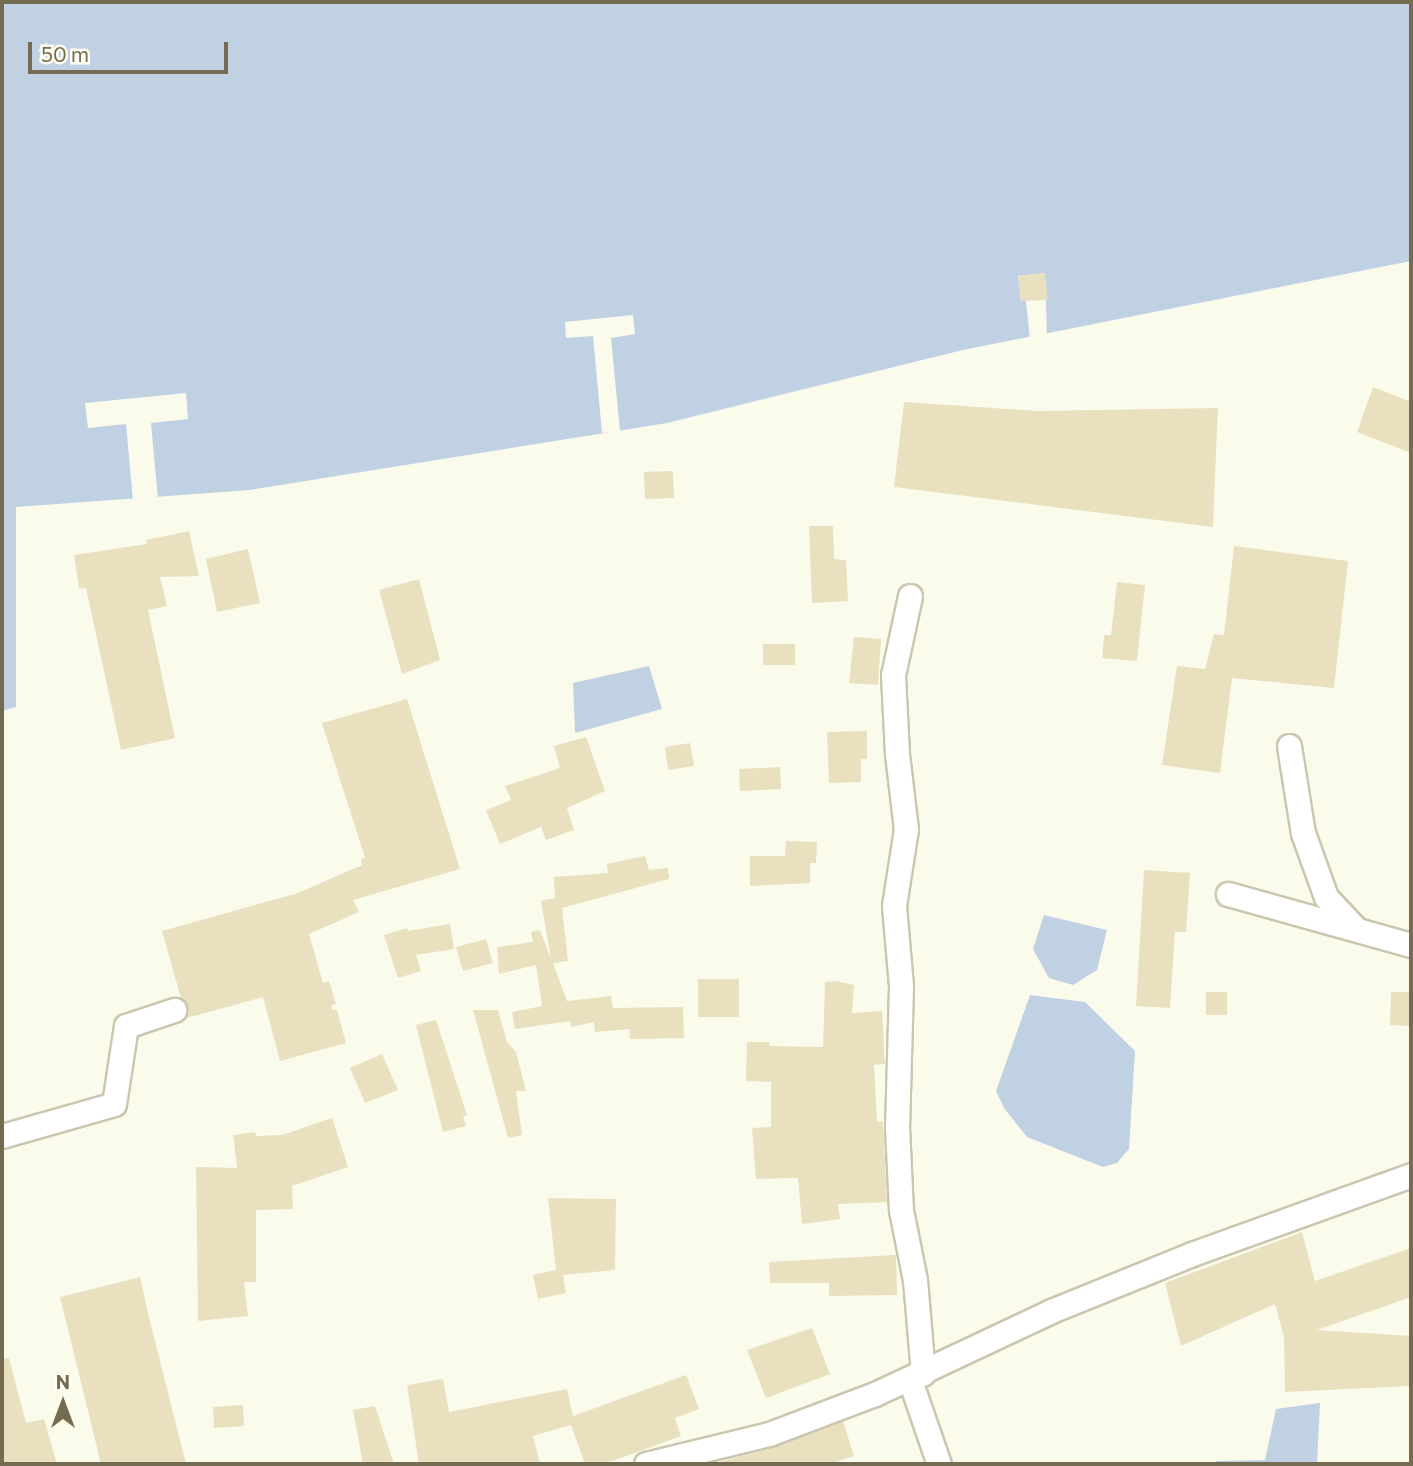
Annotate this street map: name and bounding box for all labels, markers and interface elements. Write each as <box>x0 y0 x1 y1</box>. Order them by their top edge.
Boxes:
scale bar <box>32 28 231 72</box>
text: 50 m <box>41 41 89 66</box>
north arrow <box>28 1368 98 1438</box>
text: N <box>56 1370 70 1393</box>

